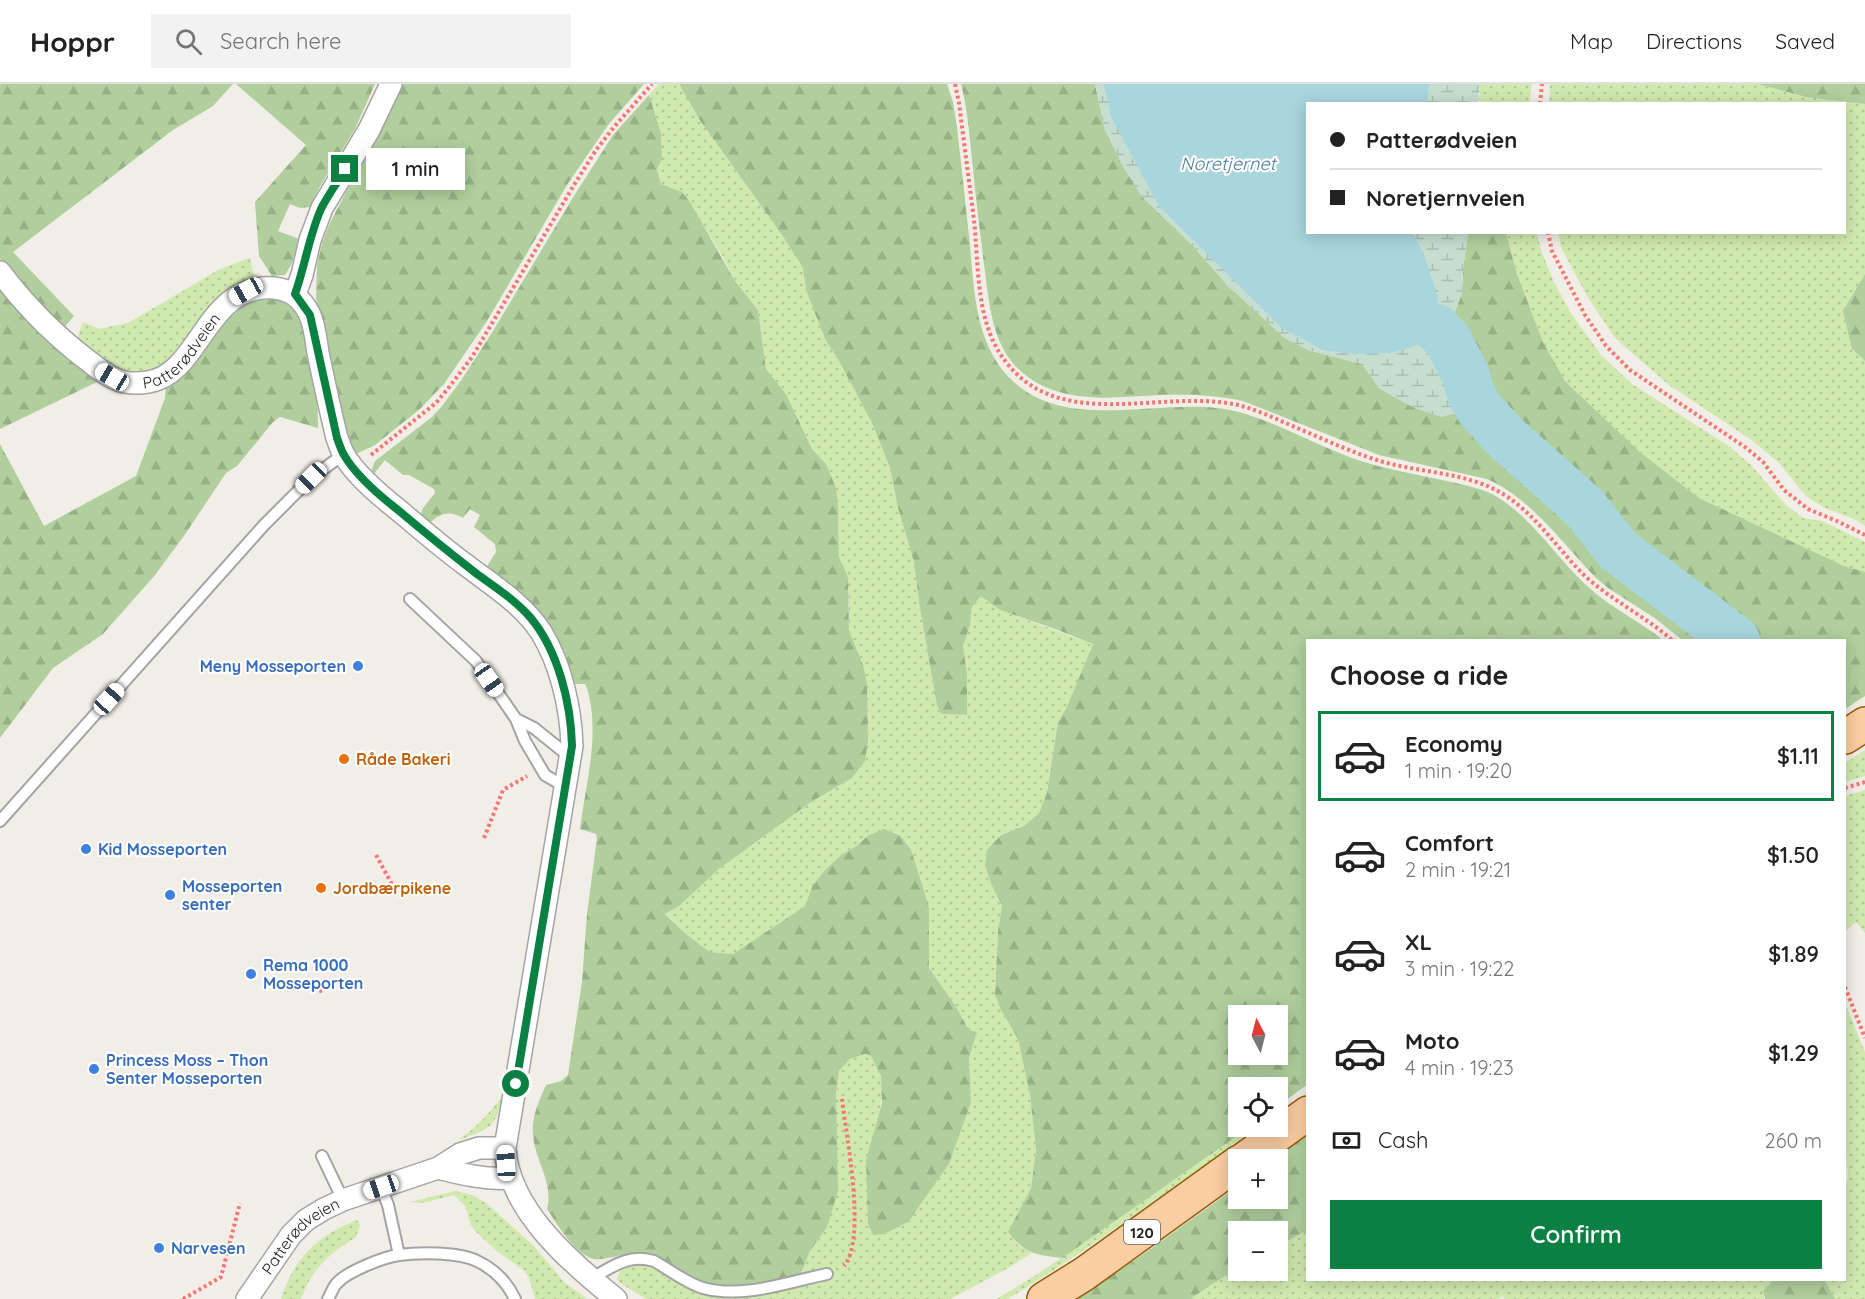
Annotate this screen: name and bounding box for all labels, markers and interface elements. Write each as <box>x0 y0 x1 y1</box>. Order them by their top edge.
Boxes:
search box <box>151 14 571 68</box>
text: Hoppr <box>30 24 115 59</box>
icon: search <box>172 25 205 58</box>
text: Search here <box>220 27 341 55</box>
text: Map <box>1570 28 1613 54</box>
text: Directions <box>1646 28 1742 54</box>
text: Saved <box>1775 28 1835 54</box>
text: Patterødveien <box>1366 126 1517 154</box>
callout: 1 min <box>366 148 465 190</box>
water label: Noretjernet <box>1180 152 1278 175</box>
route end <box>331 155 358 182</box>
text: 1 min <box>392 156 439 181</box>
text: Noretjernveien <box>1366 184 1525 212</box>
car <box>226 274 266 308</box>
street label: Patterødveien <box>141 309 224 393</box>
car <box>92 360 132 394</box>
car <box>292 459 330 497</box>
place label: Meny Mosseporten <box>200 656 346 676</box>
text: Choose a ride <box>1330 658 1508 692</box>
marker: Meny Mosseporten <box>351 659 365 673</box>
car <box>471 660 507 700</box>
car <box>90 680 128 718</box>
icon: car <box>1333 729 1387 783</box>
text: Economy <box>1405 730 1503 758</box>
text: $1.11 <box>1777 742 1819 770</box>
place label: Råde Bakeri <box>356 749 451 769</box>
marker: Råde Bakeri <box>337 752 351 766</box>
text: 1 min · 19:20 <box>1405 758 1512 783</box>
icon: car <box>1333 828 1387 882</box>
text: Comfort <box>1405 829 1494 857</box>
place label: Kid Mosseporten <box>98 839 227 859</box>
text: $1.50 <box>1767 841 1819 869</box>
marker: Kid Mosseporten <box>79 842 93 856</box>
text: 2 min · 19:21 <box>1405 857 1511 882</box>
place label: Mosseporten senter <box>182 876 282 914</box>
place label: Jordbærpikene <box>333 878 451 898</box>
marker: Jordbærpikene <box>314 881 328 895</box>
marker: Mosseporten senter <box>163 888 177 902</box>
icon: car <box>1333 927 1387 981</box>
text: XL <box>1405 928 1432 956</box>
text: $1.89 <box>1768 940 1819 968</box>
place label: Rema 1000 Mosseporten <box>263 955 363 993</box>
text: 3 min · 19:22 <box>1405 956 1514 981</box>
marker: Rema 1000 Mosseporten <box>244 967 258 981</box>
north arrow <box>1228 1005 1288 1065</box>
map controls <box>1228 1005 1288 1281</box>
icon: car <box>1333 1026 1387 1080</box>
text: Moto <box>1405 1027 1459 1055</box>
text: $1.29 <box>1768 1039 1819 1067</box>
place label: Princess Moss – Thon Senter Mosseporten <box>106 1050 268 1088</box>
text: 4 min · 19:23 <box>1405 1055 1514 1080</box>
marker: Princess Moss – Thon Senter Mosseporten <box>87 1062 101 1076</box>
route start <box>502 1070 529 1097</box>
button: locate <box>1228 1077 1288 1137</box>
icon: cash <box>1330 1124 1363 1157</box>
text: Cash <box>1378 1126 1429 1154</box>
text: 260 m <box>1765 1128 1822 1153</box>
car <box>496 1145 516 1181</box>
button: + <box>1228 1149 1288 1209</box>
car <box>361 1173 401 1201</box>
street label: Patterødveien <box>257 1193 343 1278</box>
button: Confirm <box>1330 1200 1822 1269</box>
road number: 120 <box>1124 1220 1160 1244</box>
button: − <box>1228 1221 1288 1281</box>
place label: Narvesen <box>171 1238 246 1258</box>
marker: Narvesen <box>152 1241 166 1255</box>

